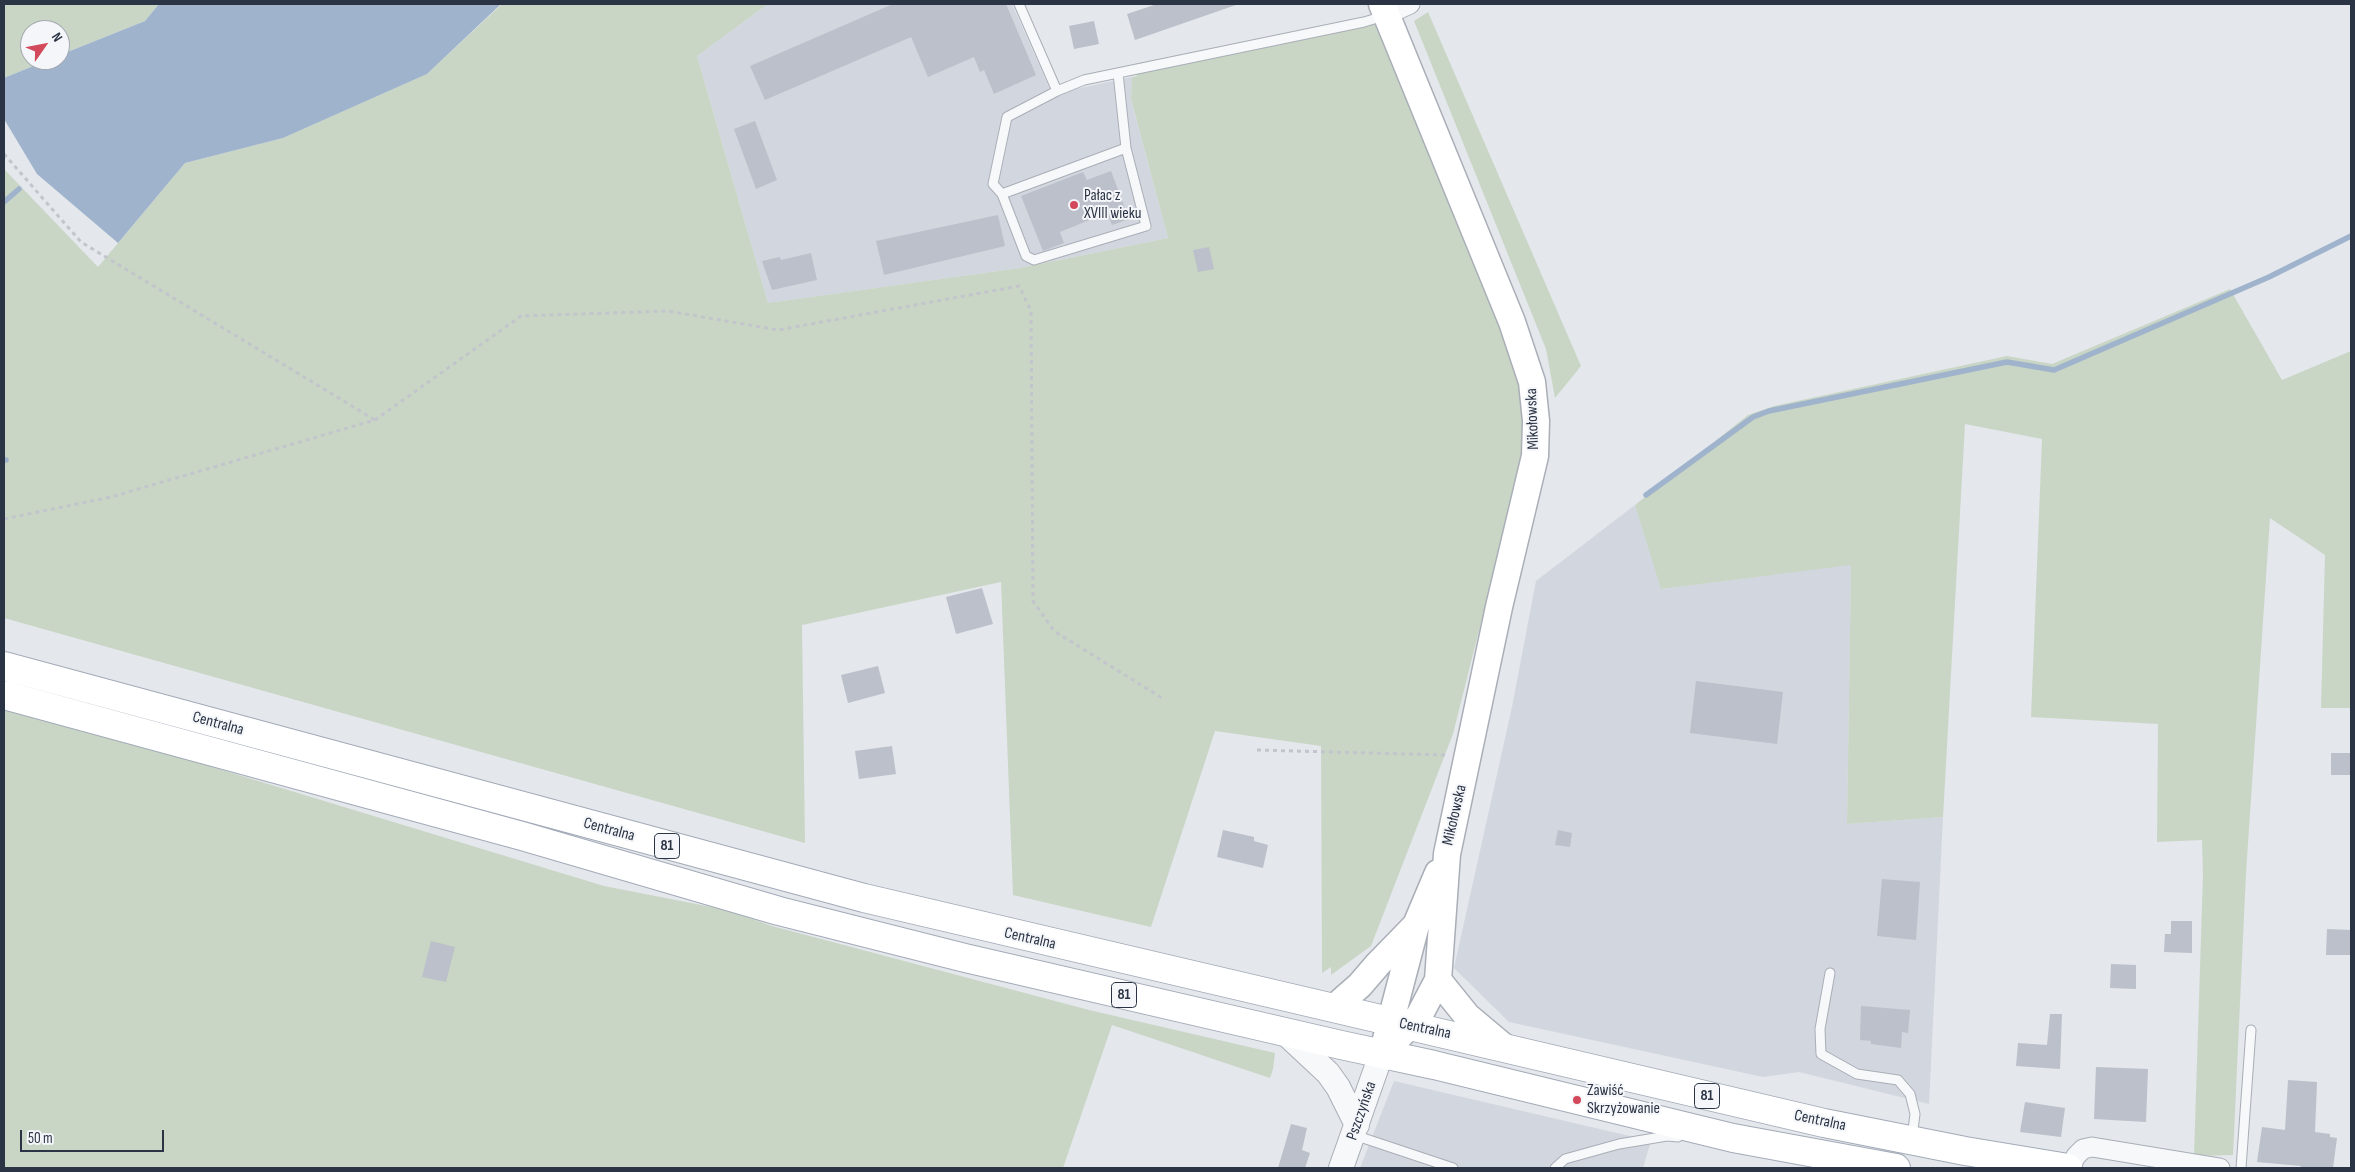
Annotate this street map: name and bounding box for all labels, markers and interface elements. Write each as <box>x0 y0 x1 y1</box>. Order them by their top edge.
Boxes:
north arrow <box>20 20 70 70</box>
text: N <box>48 29 66 45</box>
place label: Pałac z XVIII wieku <box>1084 186 1141 224</box>
marker: Pałac z XVIII wieku <box>1068 199 1080 211</box>
street label: Mikołowska <box>1522 388 1544 450</box>
street label: Centralna <box>190 708 246 740</box>
street label: Mikołowska <box>1439 783 1471 847</box>
street label: Centralna <box>581 814 637 846</box>
road number: 81 <box>654 834 680 858</box>
street label: Centralna <box>1002 924 1058 954</box>
road number: 81 <box>1112 982 1136 1008</box>
street label: Centralna <box>1397 1014 1453 1044</box>
street label: Pszczyńska <box>1343 1079 1381 1143</box>
place label: Zawiść Skrzyżowanie <box>1587 1081 1660 1119</box>
road number: 81 <box>1694 1084 1720 1108</box>
marker: Zawiść Skrzyżowanie <box>1571 1094 1583 1106</box>
street label: Centralna <box>1792 1106 1848 1136</box>
scale bar <box>22 1120 166 1152</box>
text: 50 m <box>28 1129 53 1148</box>

